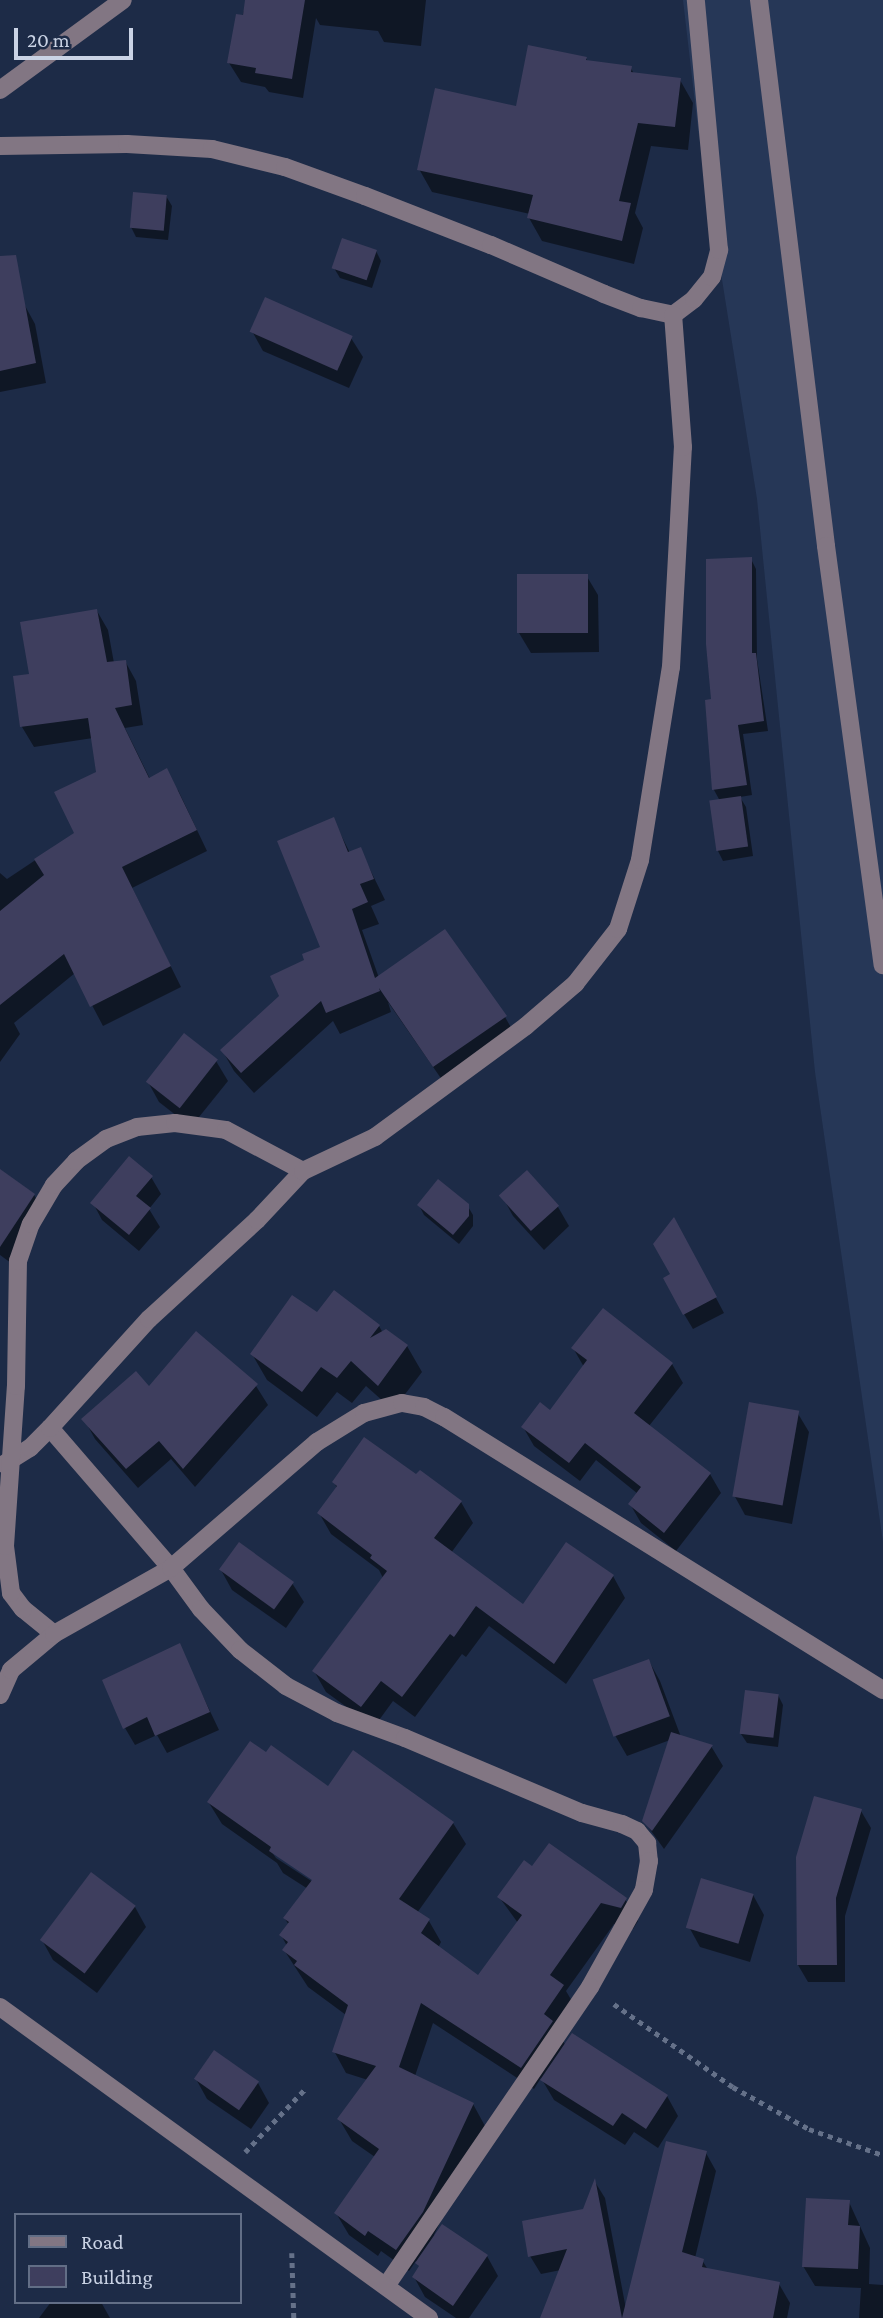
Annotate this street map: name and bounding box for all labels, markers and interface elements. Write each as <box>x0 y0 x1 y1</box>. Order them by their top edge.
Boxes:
scale bar <box>18 14 136 58</box>
text: 20 m <box>27 28 70 52</box>
legend <box>14 2213 242 2304</box>
text: Road <box>81 2230 124 2254</box>
text: Building <box>81 2265 153 2289</box>

